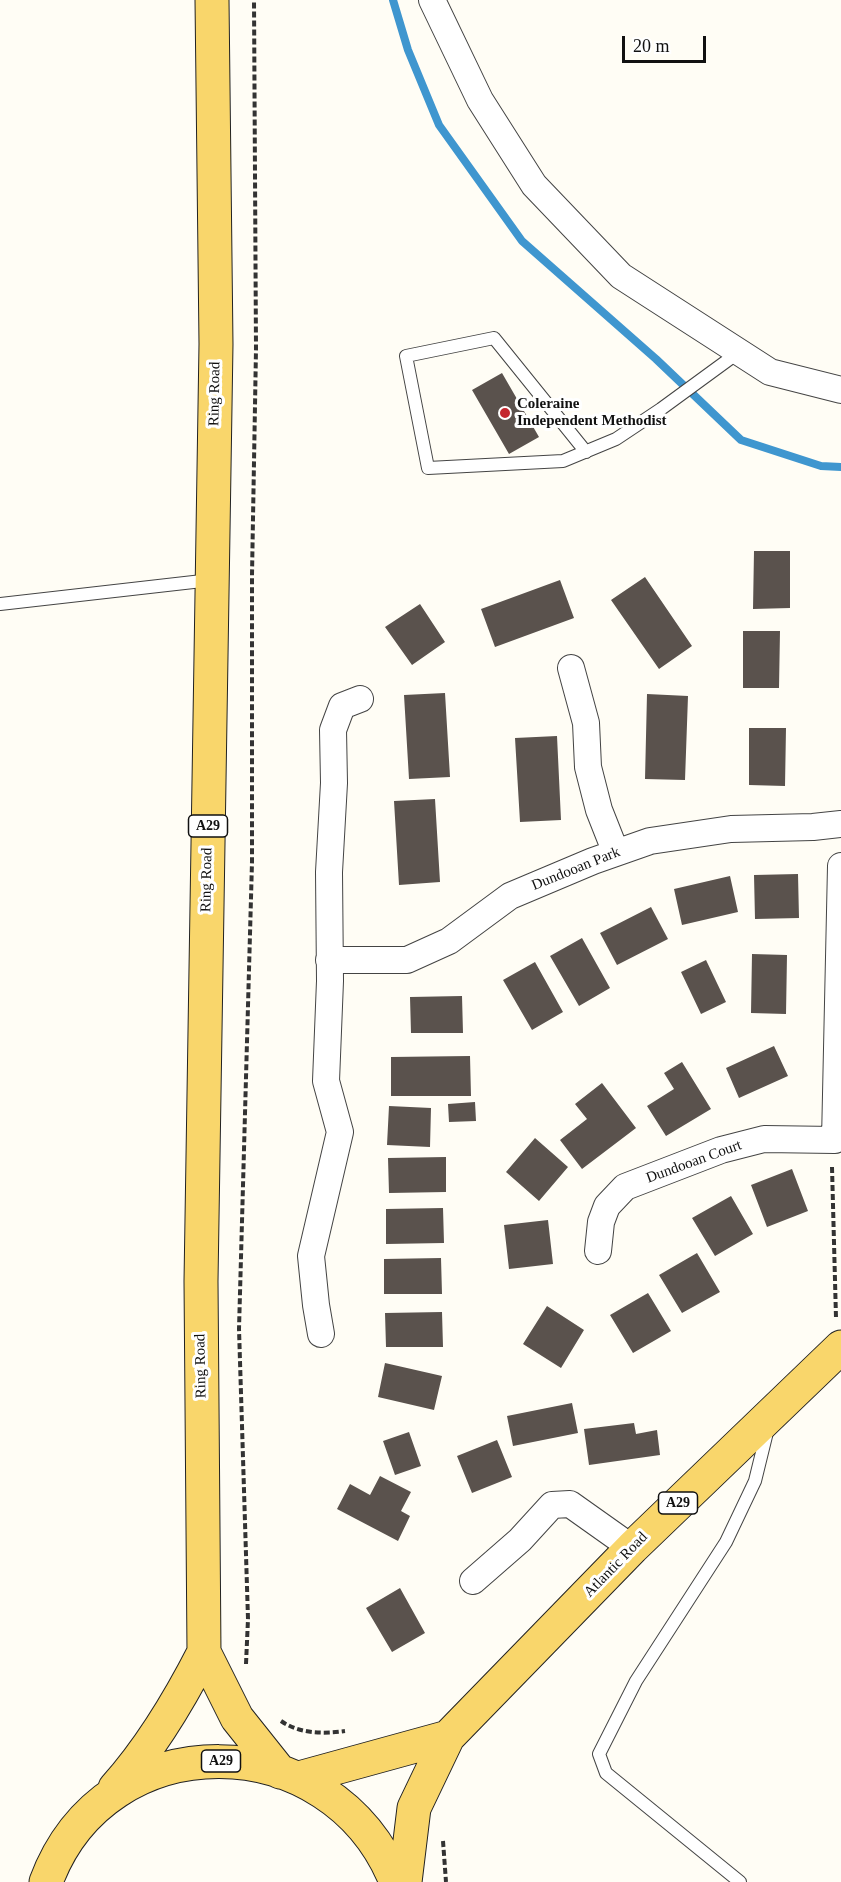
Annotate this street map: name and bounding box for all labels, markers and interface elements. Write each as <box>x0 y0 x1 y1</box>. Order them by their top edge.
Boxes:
scale bar <box>625 24 709 62</box>
text: 20 m <box>633 36 670 56</box>
street label: Ring Road <box>205 362 225 426</box>
place label: Coleraine Independent Methodist <box>517 395 667 430</box>
marker: Coleraine Independent Methodist <box>498 406 512 420</box>
road number: A29 <box>188 815 228 837</box>
street label: Dundooan Park <box>529 843 623 895</box>
street label: Ring Road <box>197 848 217 912</box>
street label: Dundooan Court <box>644 1136 744 1188</box>
street label: Ring Road <box>191 1334 211 1398</box>
road number: A29 <box>658 1492 698 1514</box>
street label: Atlantic Road <box>580 1529 652 1601</box>
road number: A29 <box>202 1750 240 1772</box>

